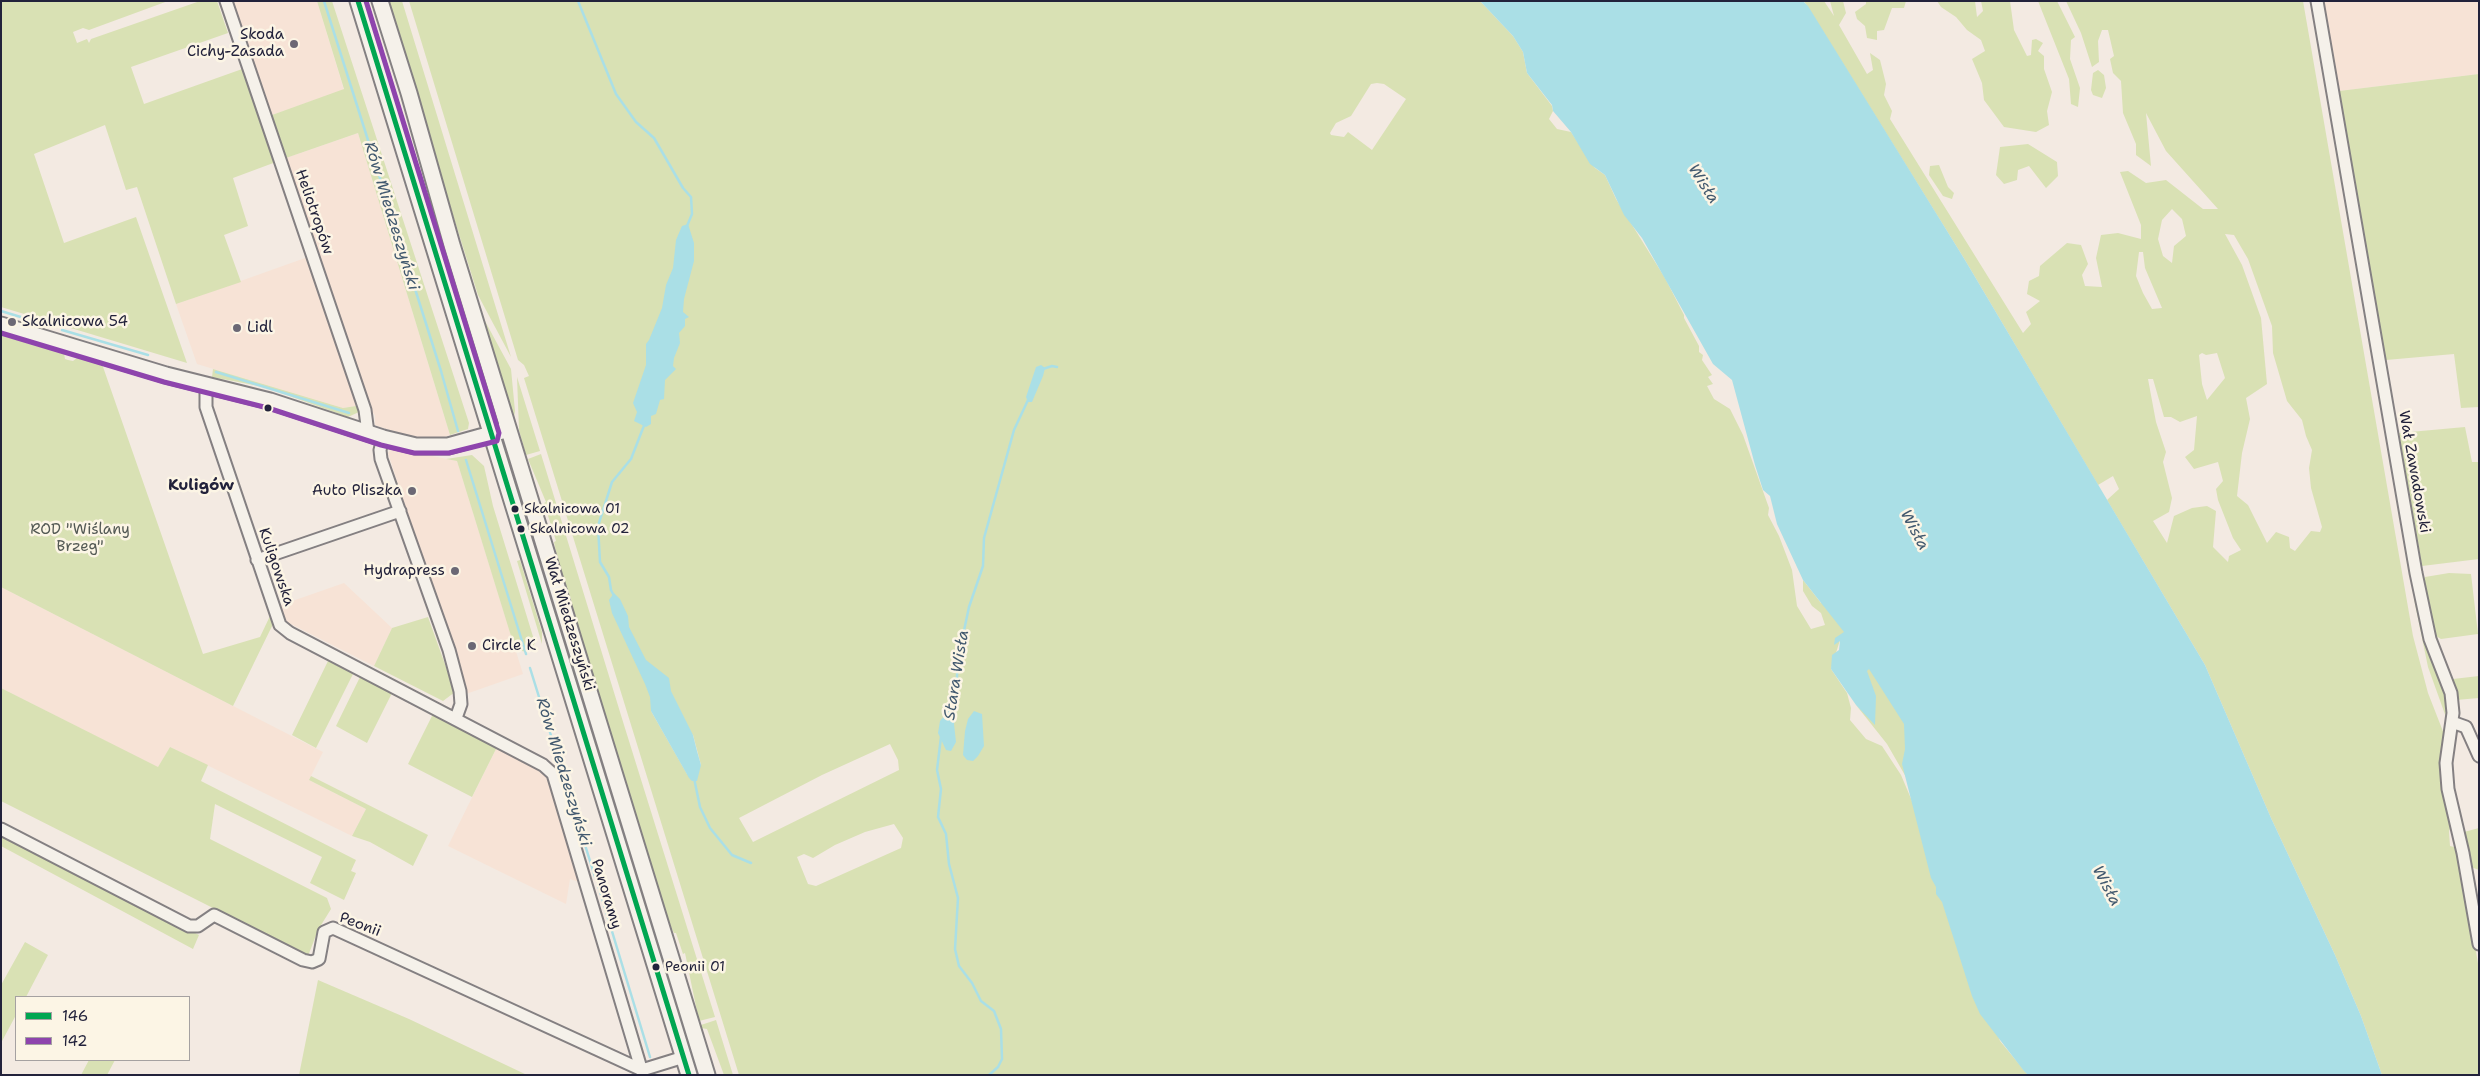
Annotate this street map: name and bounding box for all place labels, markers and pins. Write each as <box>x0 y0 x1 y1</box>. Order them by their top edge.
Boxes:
place label: Skoda Cichy-Zasada <box>187 26 284 61</box>
marker: Skoda Cichy-Zasada <box>288 38 300 50</box>
place label: Skalnicowa 54 <box>22 313 128 331</box>
marker: Skalnicowa 54 <box>6 316 18 328</box>
place label: Lidl <box>247 319 273 337</box>
marker: Lidl <box>231 322 243 334</box>
unlabelled marker <box>263 403 273 413</box>
place label: Auto Pliszka <box>312 482 402 500</box>
marker: Auto Pliszka <box>406 485 418 497</box>
place label: Skalnicowa 01 <box>524 501 620 517</box>
marker: Skalnicowa 01 <box>510 504 520 514</box>
place label: Skalnicowa 02 <box>530 521 630 537</box>
marker: Skalnicowa 02 <box>516 524 526 534</box>
place label: Hydrapress <box>363 562 445 580</box>
marker: Hydrapress <box>449 565 461 577</box>
place label: Circle K <box>482 637 536 655</box>
marker: Circle K <box>466 640 478 652</box>
place label: Peonii 01 <box>665 959 725 975</box>
marker: Peonii 01 <box>651 962 661 972</box>

